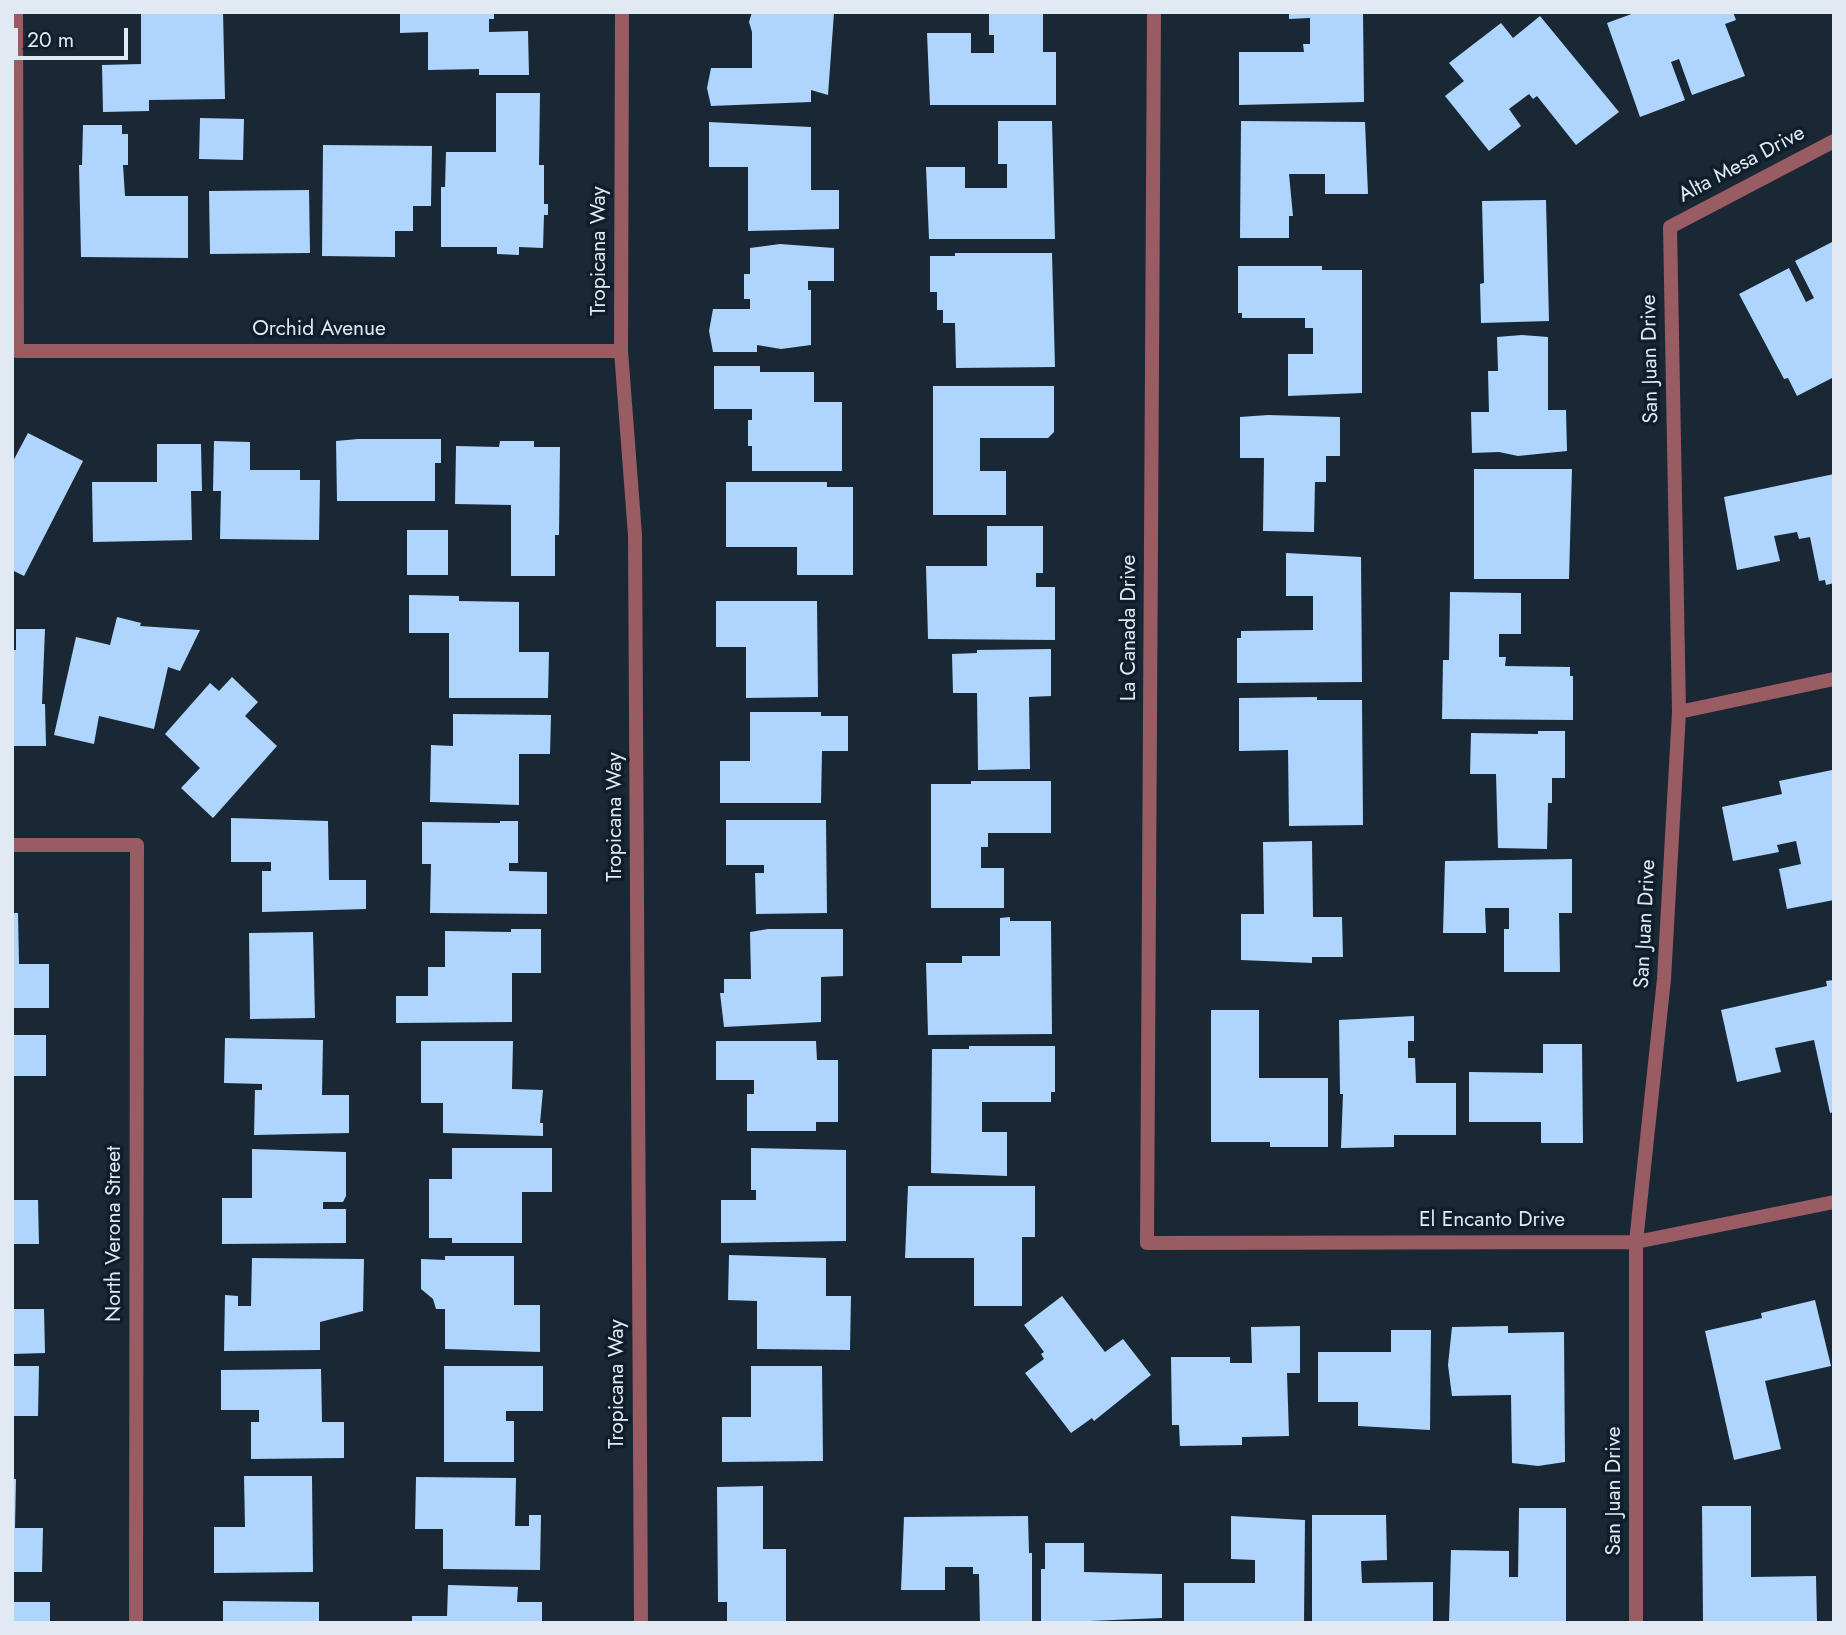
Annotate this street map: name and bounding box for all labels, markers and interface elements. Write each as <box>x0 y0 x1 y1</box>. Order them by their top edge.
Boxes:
scale bar <box>18 14 131 58</box>
text: 20 m <box>27 25 74 55</box>
street label: Alta Mesa Drive <box>1674 121 1810 209</box>
street label: Tropicana Way <box>587 186 613 316</box>
street label: San Juan Drive <box>1637 294 1665 424</box>
street label: Orchid Avenue <box>252 317 386 343</box>
street label: La Canada Drive <box>1117 555 1143 701</box>
street label: Tropicana Way <box>603 752 629 882</box>
street label: San Juan Drive <box>1630 859 1662 989</box>
street label: North Verona Street <box>102 1146 128 1322</box>
street label: El Encanto Drive <box>1419 1208 1565 1234</box>
street label: Tropicana Way <box>605 1319 631 1449</box>
street label: San Juan Drive <box>1602 1426 1628 1556</box>

